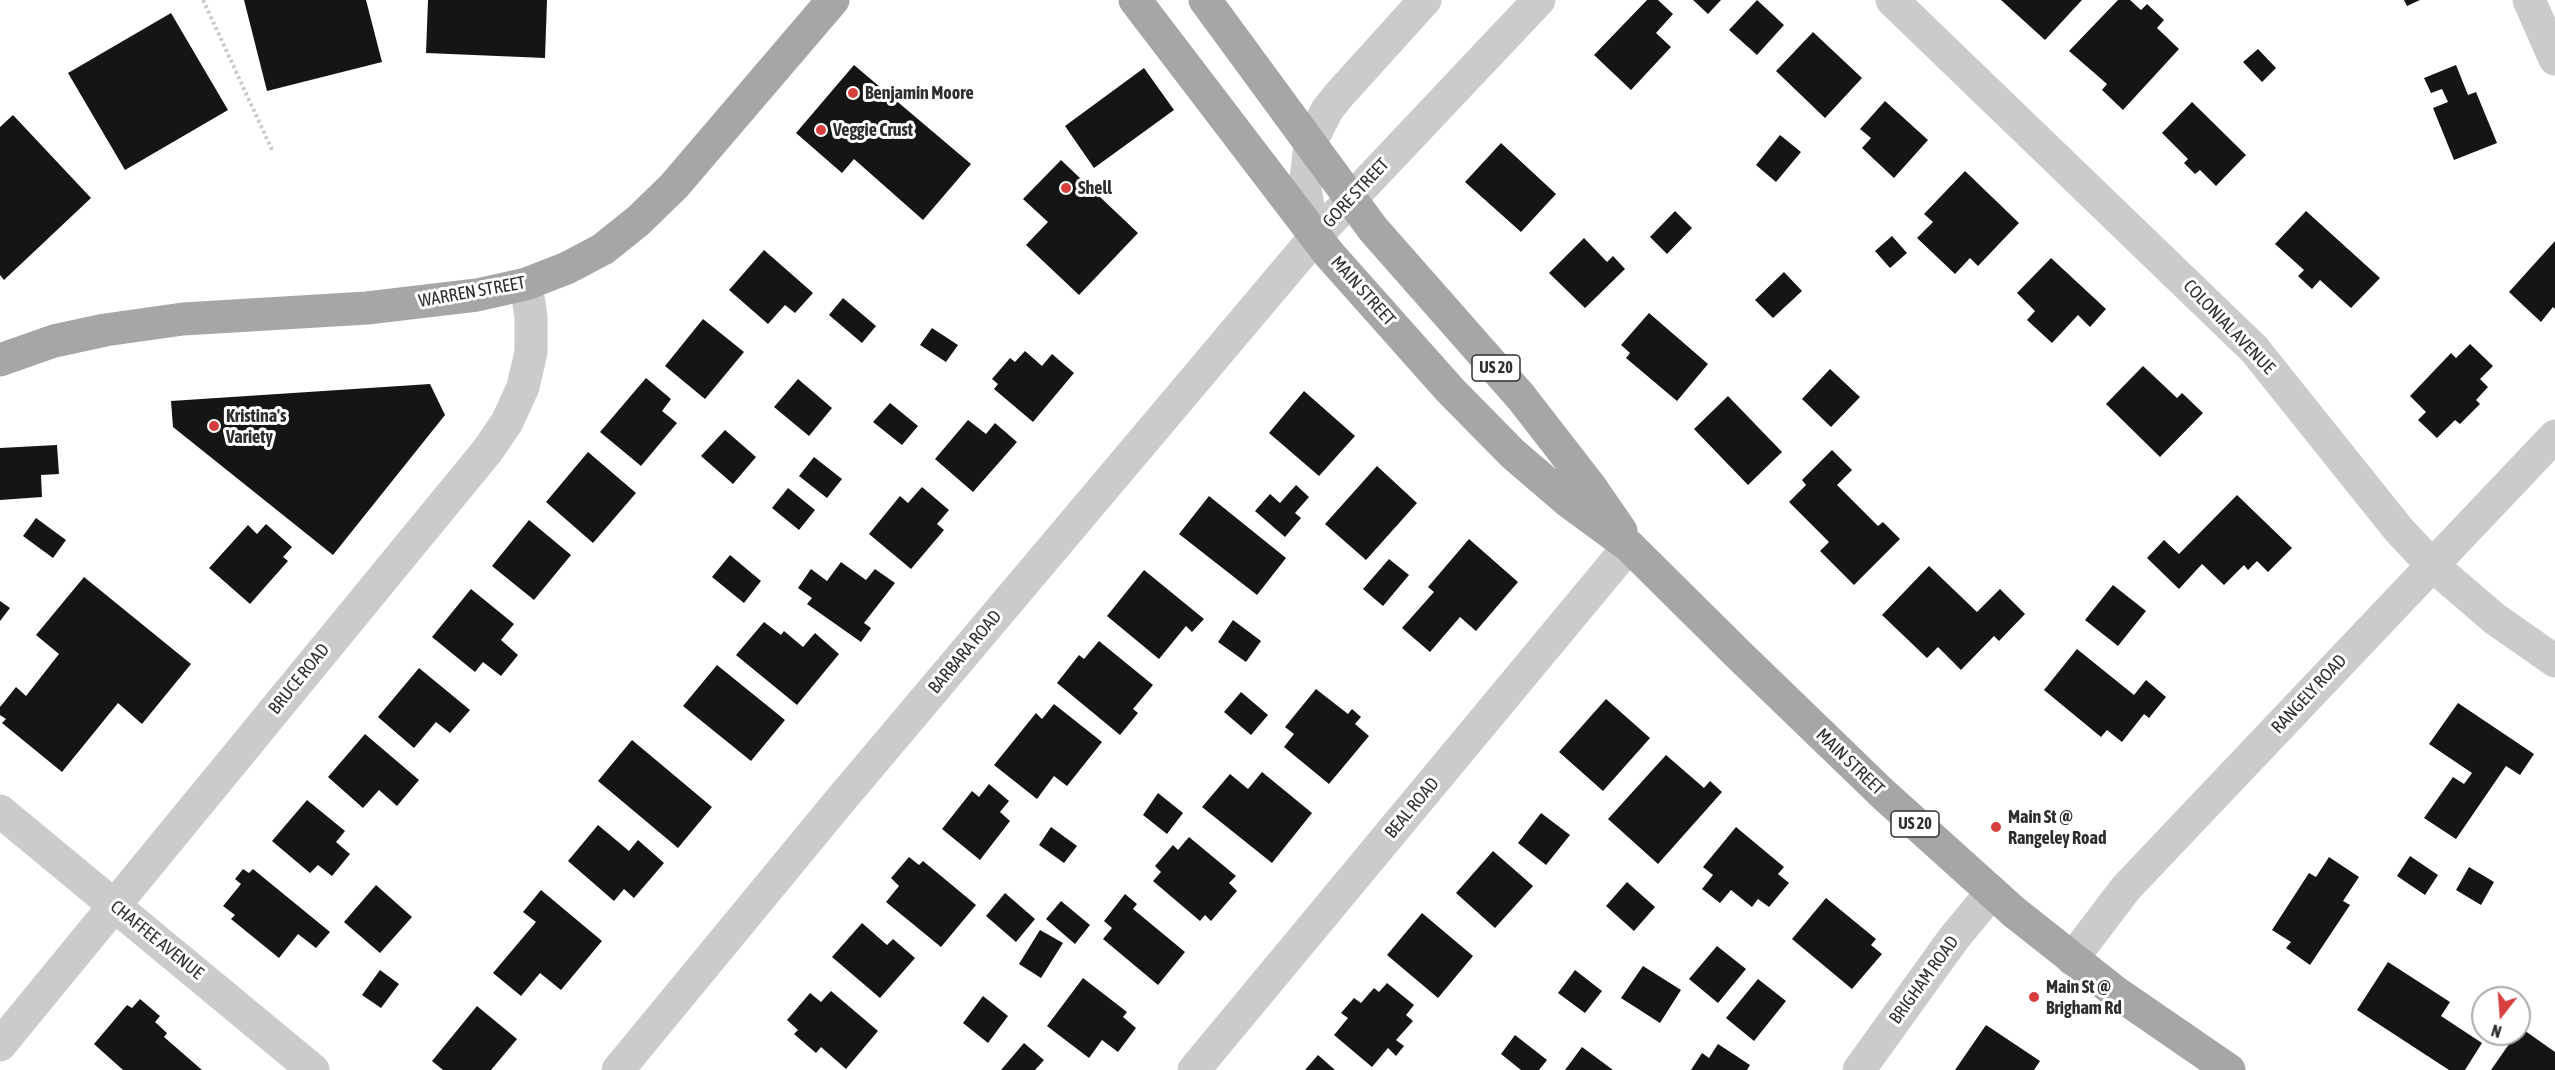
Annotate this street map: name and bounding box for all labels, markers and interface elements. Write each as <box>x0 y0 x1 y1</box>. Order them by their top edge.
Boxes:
place label: Benjamin Moore <box>865 82 974 104</box>
marker: Benjamin Moore <box>846 86 860 100</box>
place label: Veggie Crust <box>833 119 913 141</box>
marker: Veggie Crust <box>814 123 828 137</box>
street label: GORE STREET <box>1318 154 1394 232</box>
place label: Shell <box>1078 177 1112 199</box>
marker: Shell <box>1059 181 1073 195</box>
street label: MAIN STREET <box>1326 252 1400 330</box>
street label: WARREN STREET <box>417 272 527 312</box>
street label: COLONIAL AVENUE <box>2179 275 2279 379</box>
road number: US 20 <box>1472 355 1520 381</box>
place label: Kristina's Variety <box>226 405 286 448</box>
marker: Kristina's Variety <box>207 419 221 433</box>
street label: BARBARA ROAD <box>924 606 1006 698</box>
street label: BRUCE ROAD <box>264 639 334 719</box>
street label: RANGELY ROAD <box>2267 650 2351 738</box>
street label: MAIN STREET <box>1811 724 1889 800</box>
street label: BEAL ROAD <box>1380 773 1444 843</box>
place label: Main St @ Rangeley Road <box>2008 806 2106 848</box>
road number: US 20 <box>1891 811 1939 837</box>
marker: Main St @ Rangeley Road <box>1989 820 2003 834</box>
street label: CHAFFEE AVENUE <box>106 896 208 984</box>
street label: BRIGHAM ROAD <box>1885 932 1963 1028</box>
place label: Main St @ Brigham Rd <box>2046 976 2122 1018</box>
north arrow <box>2471 986 2531 1046</box>
marker: Main St @ Brigham Rd <box>2027 990 2041 1004</box>
text: N <box>2489 1021 2503 1041</box>

